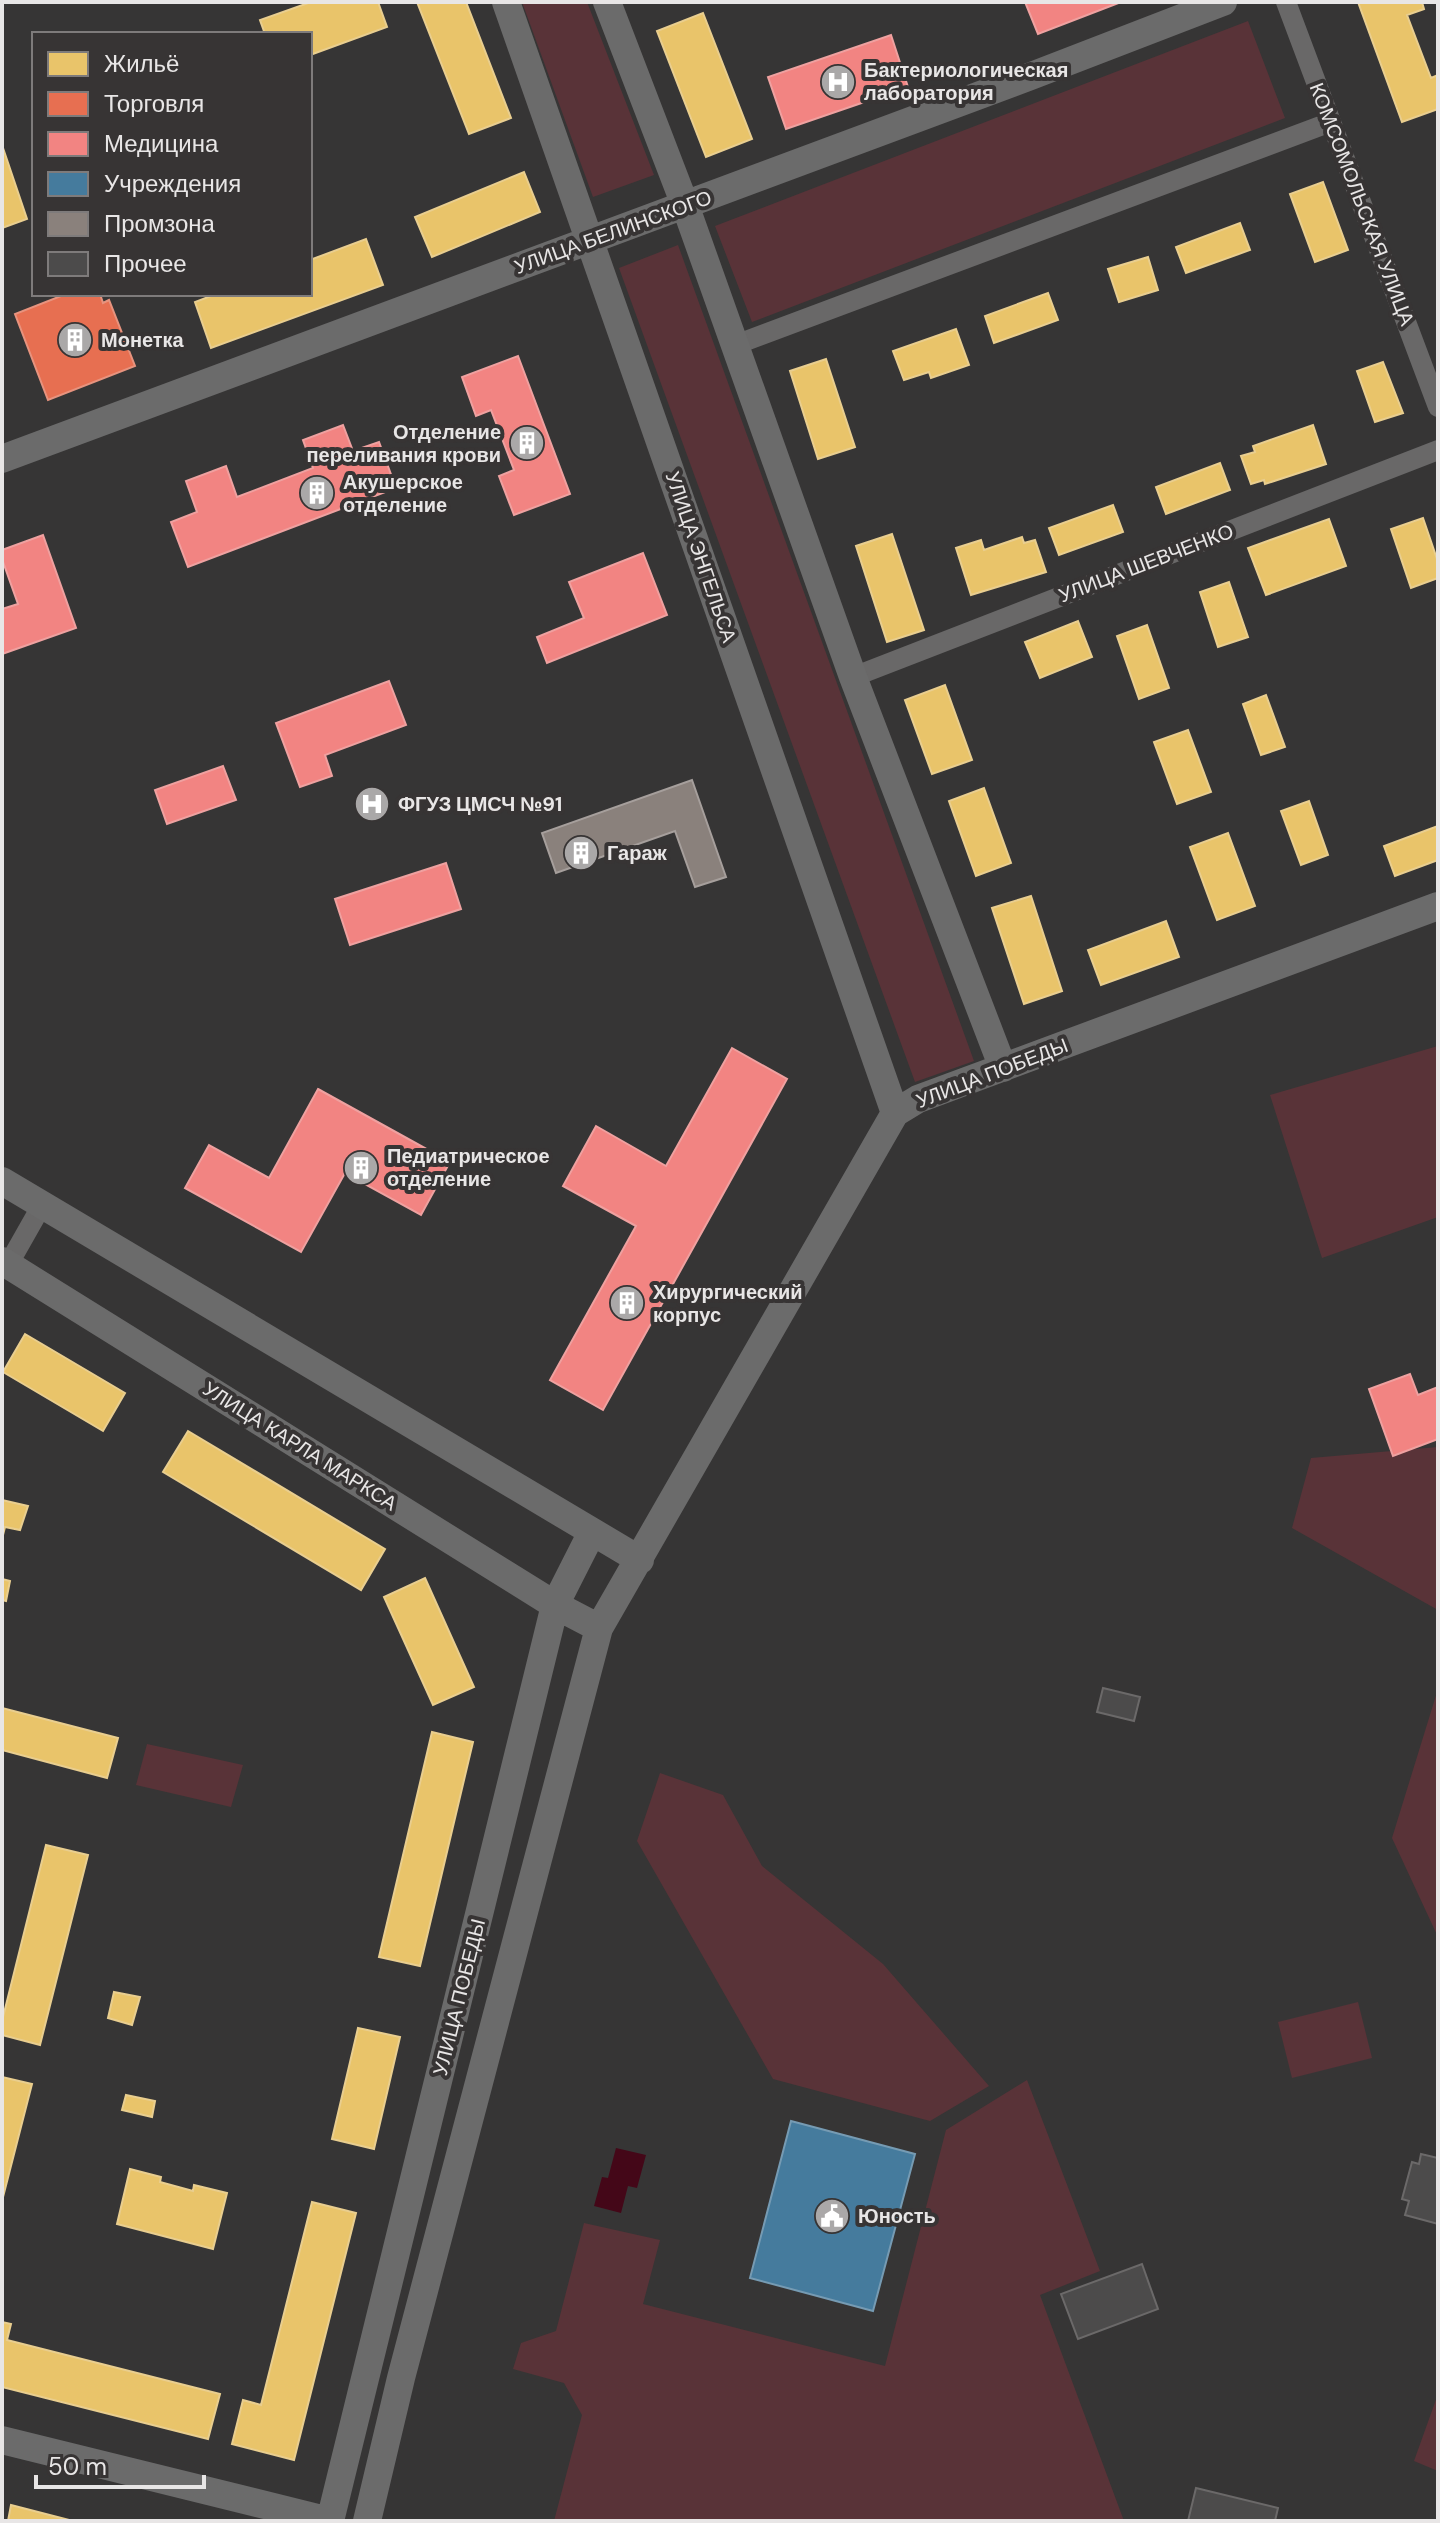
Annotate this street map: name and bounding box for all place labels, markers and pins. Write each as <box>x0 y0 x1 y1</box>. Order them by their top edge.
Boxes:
place label: Бактериологическая лаборатория <box>864 57 1068 106</box>
hospital icon: Бактериологическая лаборатория <box>819 63 857 101</box>
building icon: Монетка <box>56 321 94 359</box>
place label: Монетка <box>101 327 185 353</box>
place label: Отделение переливания крови <box>307 419 501 468</box>
building icon: Отделение переливания крови <box>508 424 546 462</box>
place label: Акушерское отделение <box>343 469 463 518</box>
building icon: Акушерское отделение <box>298 474 336 512</box>
hospital icon: ФГУЗ ЦМСЧ №91 <box>353 785 391 823</box>
place label: ФГУЗ ЦМСЧ №91 <box>398 791 562 817</box>
building icon: Гараж <box>562 834 600 872</box>
place label: Гараж <box>607 840 668 866</box>
place label: Педиатрическое отделение <box>387 1143 550 1192</box>
building icon: Педиатрическое отделение <box>342 1149 380 1187</box>
place label: Хирургический корпус <box>653 1279 802 1328</box>
building icon: Хирургический корпус <box>608 1284 646 1322</box>
public building icon: Юность <box>813 2197 851 2235</box>
place label: Юность <box>858 2203 936 2229</box>

